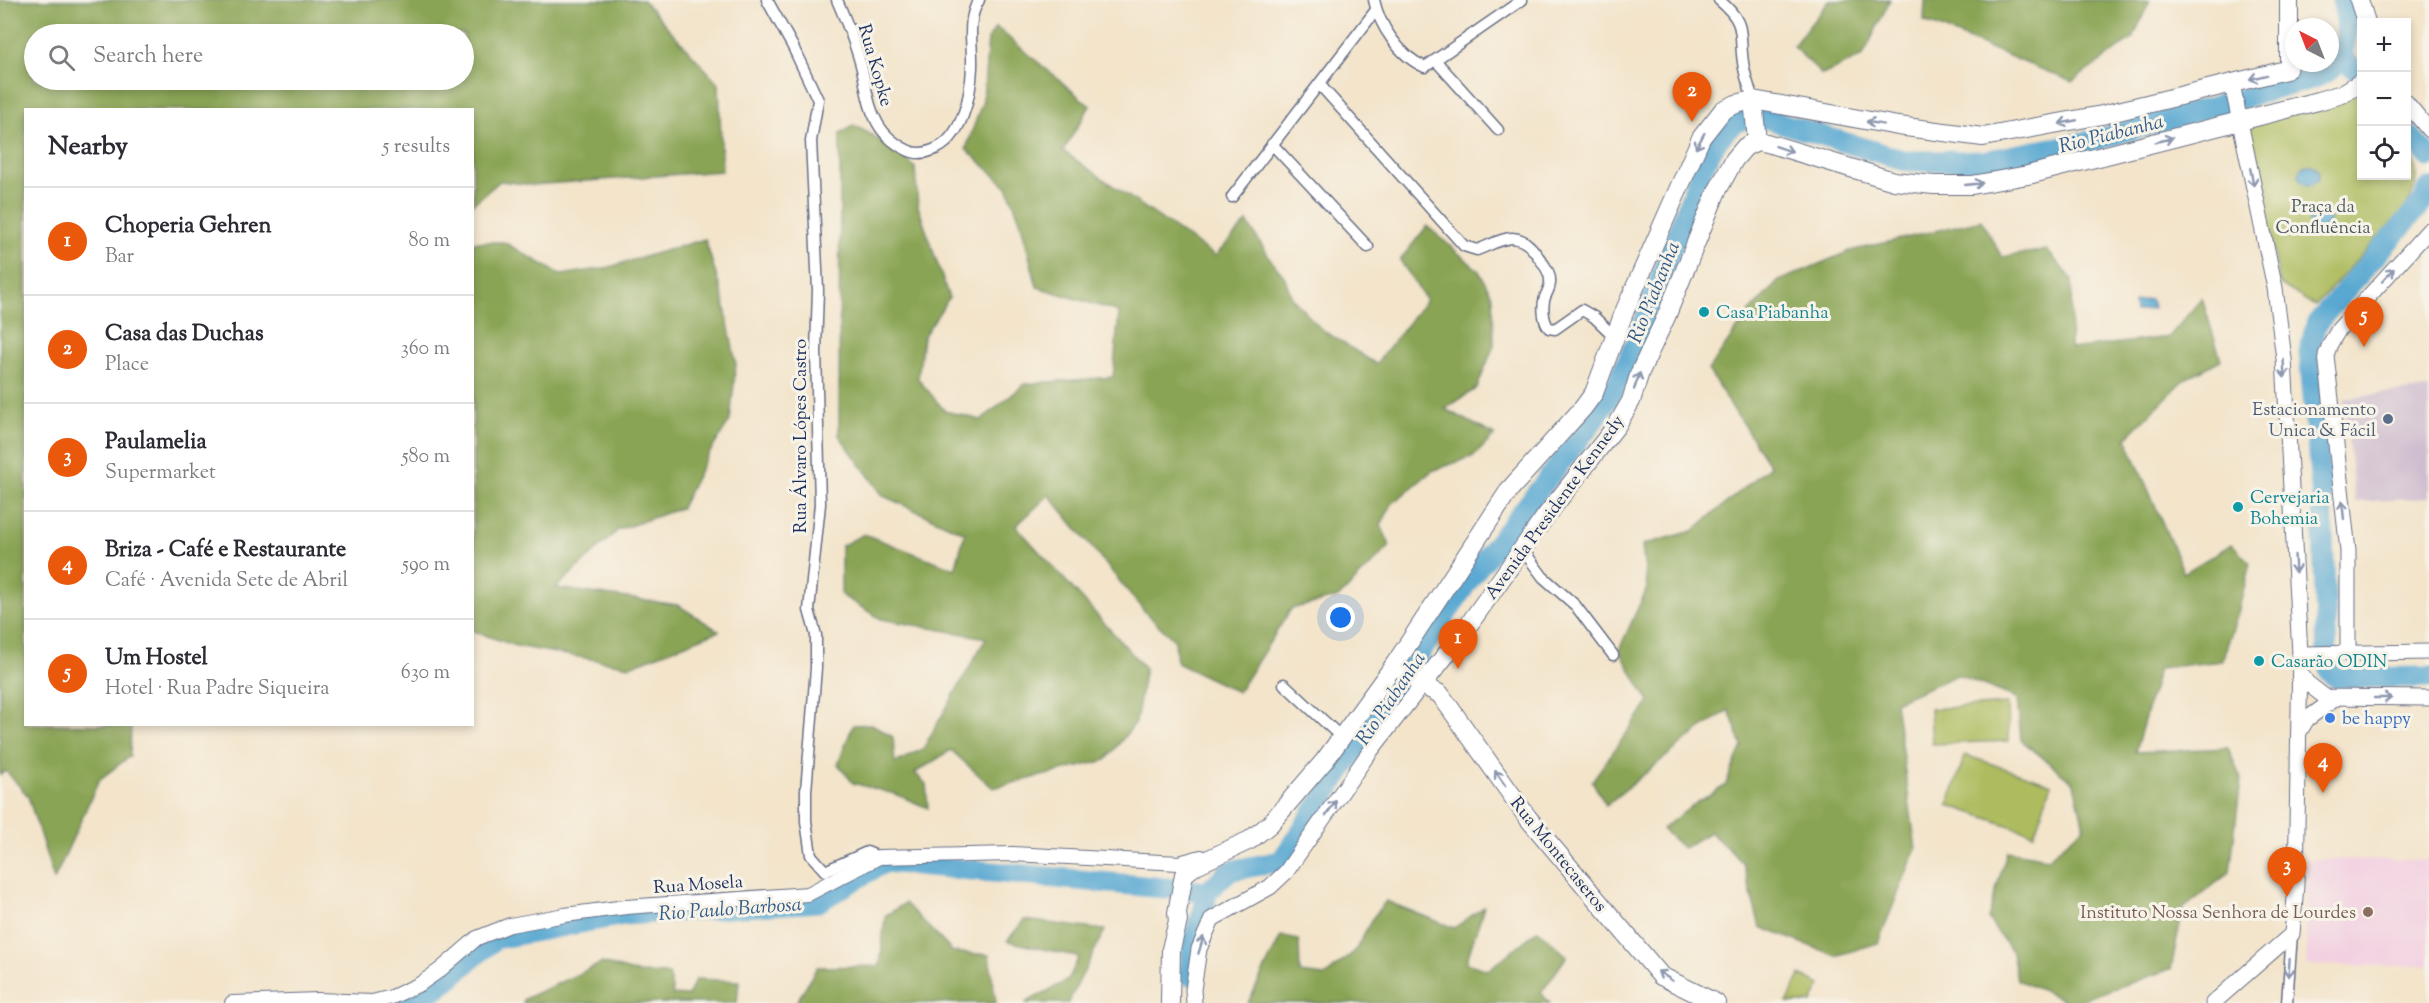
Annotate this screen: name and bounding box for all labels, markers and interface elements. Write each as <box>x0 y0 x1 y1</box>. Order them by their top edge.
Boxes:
north arrow <box>2285 18 2339 72</box>
map controls <box>2357 18 2411 180</box>
button: + <box>2357 18 2411 72</box>
street label: Rua Kopke <box>850 21 898 110</box>
search box <box>24 24 474 90</box>
icon: search <box>45 41 78 74</box>
text: Search here <box>93 41 203 73</box>
pin: 2 <box>1672 72 1712 122</box>
one-way arrow <box>2249 72 2268 84</box>
button: − <box>2357 72 2411 126</box>
water label: Rio Piabanha <box>2056 108 2167 162</box>
one-way arrow <box>1866 117 1886 128</box>
one-way arrow <box>2059 117 2078 128</box>
button: locate <box>2357 126 2411 180</box>
text: Nearby <box>48 129 128 166</box>
one-way arrow <box>1694 132 1706 149</box>
text: 5 results <box>383 133 450 162</box>
one-way arrow <box>2154 133 2173 145</box>
one-way arrow <box>1774 144 1793 155</box>
one-way arrow <box>2247 166 2258 186</box>
one-way arrow <box>1963 178 1983 189</box>
park label: Praça da Confluência <box>2275 195 2371 242</box>
text: Choperia Gehren <box>105 211 271 243</box>
text: 1 <box>64 227 71 256</box>
text: 80 m <box>409 227 450 256</box>
water label: Rio Piabanha <box>1622 238 1689 348</box>
text: Bar <box>105 243 134 272</box>
one-way arrow <box>2381 268 2395 283</box>
pin: 5 <box>2344 298 2384 347</box>
place label: Casa Piabanha <box>1716 301 1829 327</box>
marker: Casa Piabanha <box>1697 305 1711 319</box>
text: Casa das Duchas <box>105 319 264 351</box>
text: 2 <box>63 335 72 364</box>
text: 360 m <box>401 335 450 364</box>
street label: Rua Álvaro Lópes Castro <box>789 339 815 533</box>
text: Place <box>105 351 149 380</box>
one-way arrow <box>2279 358 2290 378</box>
one-way arrow <box>1633 372 1644 391</box>
place label: Estacionamento Unica & Fácil <box>2252 398 2376 445</box>
street label: Avenida Presidente Kennedy <box>1480 411 1631 606</box>
marker: Estacionamento Unica & Fácil <box>2381 412 2395 426</box>
text: Paulamelia <box>105 427 207 459</box>
text: 3 <box>63 443 72 472</box>
text: 580 m <box>402 443 450 472</box>
text: Supermarket <box>105 459 216 488</box>
place label: Cervejaria Bohemia <box>2250 486 2330 533</box>
marker: Cervejaria Bohemia <box>2231 500 2245 514</box>
one-way arrow <box>2338 501 2349 520</box>
text: Briza - Café e Restaurante <box>105 535 346 567</box>
text: 4 <box>62 551 73 580</box>
text: 590 m <box>402 551 450 580</box>
one-way arrow <box>2290 553 2301 573</box>
text: Café · Avenida Sete de Abril <box>105 567 348 596</box>
your location <box>1326 603 1355 632</box>
pin: 1 <box>1438 620 1478 669</box>
text: Um Hostel <box>105 643 208 675</box>
water label: Rio Piabanha <box>1350 647 1434 752</box>
place label: Casarão ODIN <box>2271 650 2387 676</box>
marker: Casarão ODIN <box>2252 654 2266 668</box>
text: 5 <box>64 659 71 688</box>
text: 630 m <box>401 659 450 688</box>
text: Hotel · Rua Padre Siqueira <box>105 675 329 704</box>
one-way arrow <box>2372 692 2392 704</box>
place label: be happy <box>2342 707 2411 733</box>
marker: be happy <box>2323 711 2337 725</box>
pin: 4 <box>2304 744 2342 793</box>
one-way arrow <box>1494 771 1506 787</box>
street label: Rua Montecaseros <box>1503 792 1612 918</box>
one-way arrow <box>1325 800 1337 816</box>
pin: 3 <box>2268 848 2306 897</box>
street label: Rua Mosela <box>652 870 744 902</box>
water label: Rio Paulo Barbosa <box>658 891 803 930</box>
place label: Instituto Nossa Senhora de Lourdes <box>2080 901 2356 927</box>
marker: Instituto Nossa Senhora de Lourdes <box>2361 905 2375 919</box>
one-way arrow <box>1196 936 1207 955</box>
one-way arrow <box>2284 958 2295 978</box>
one-way arrow <box>1657 970 1673 982</box>

